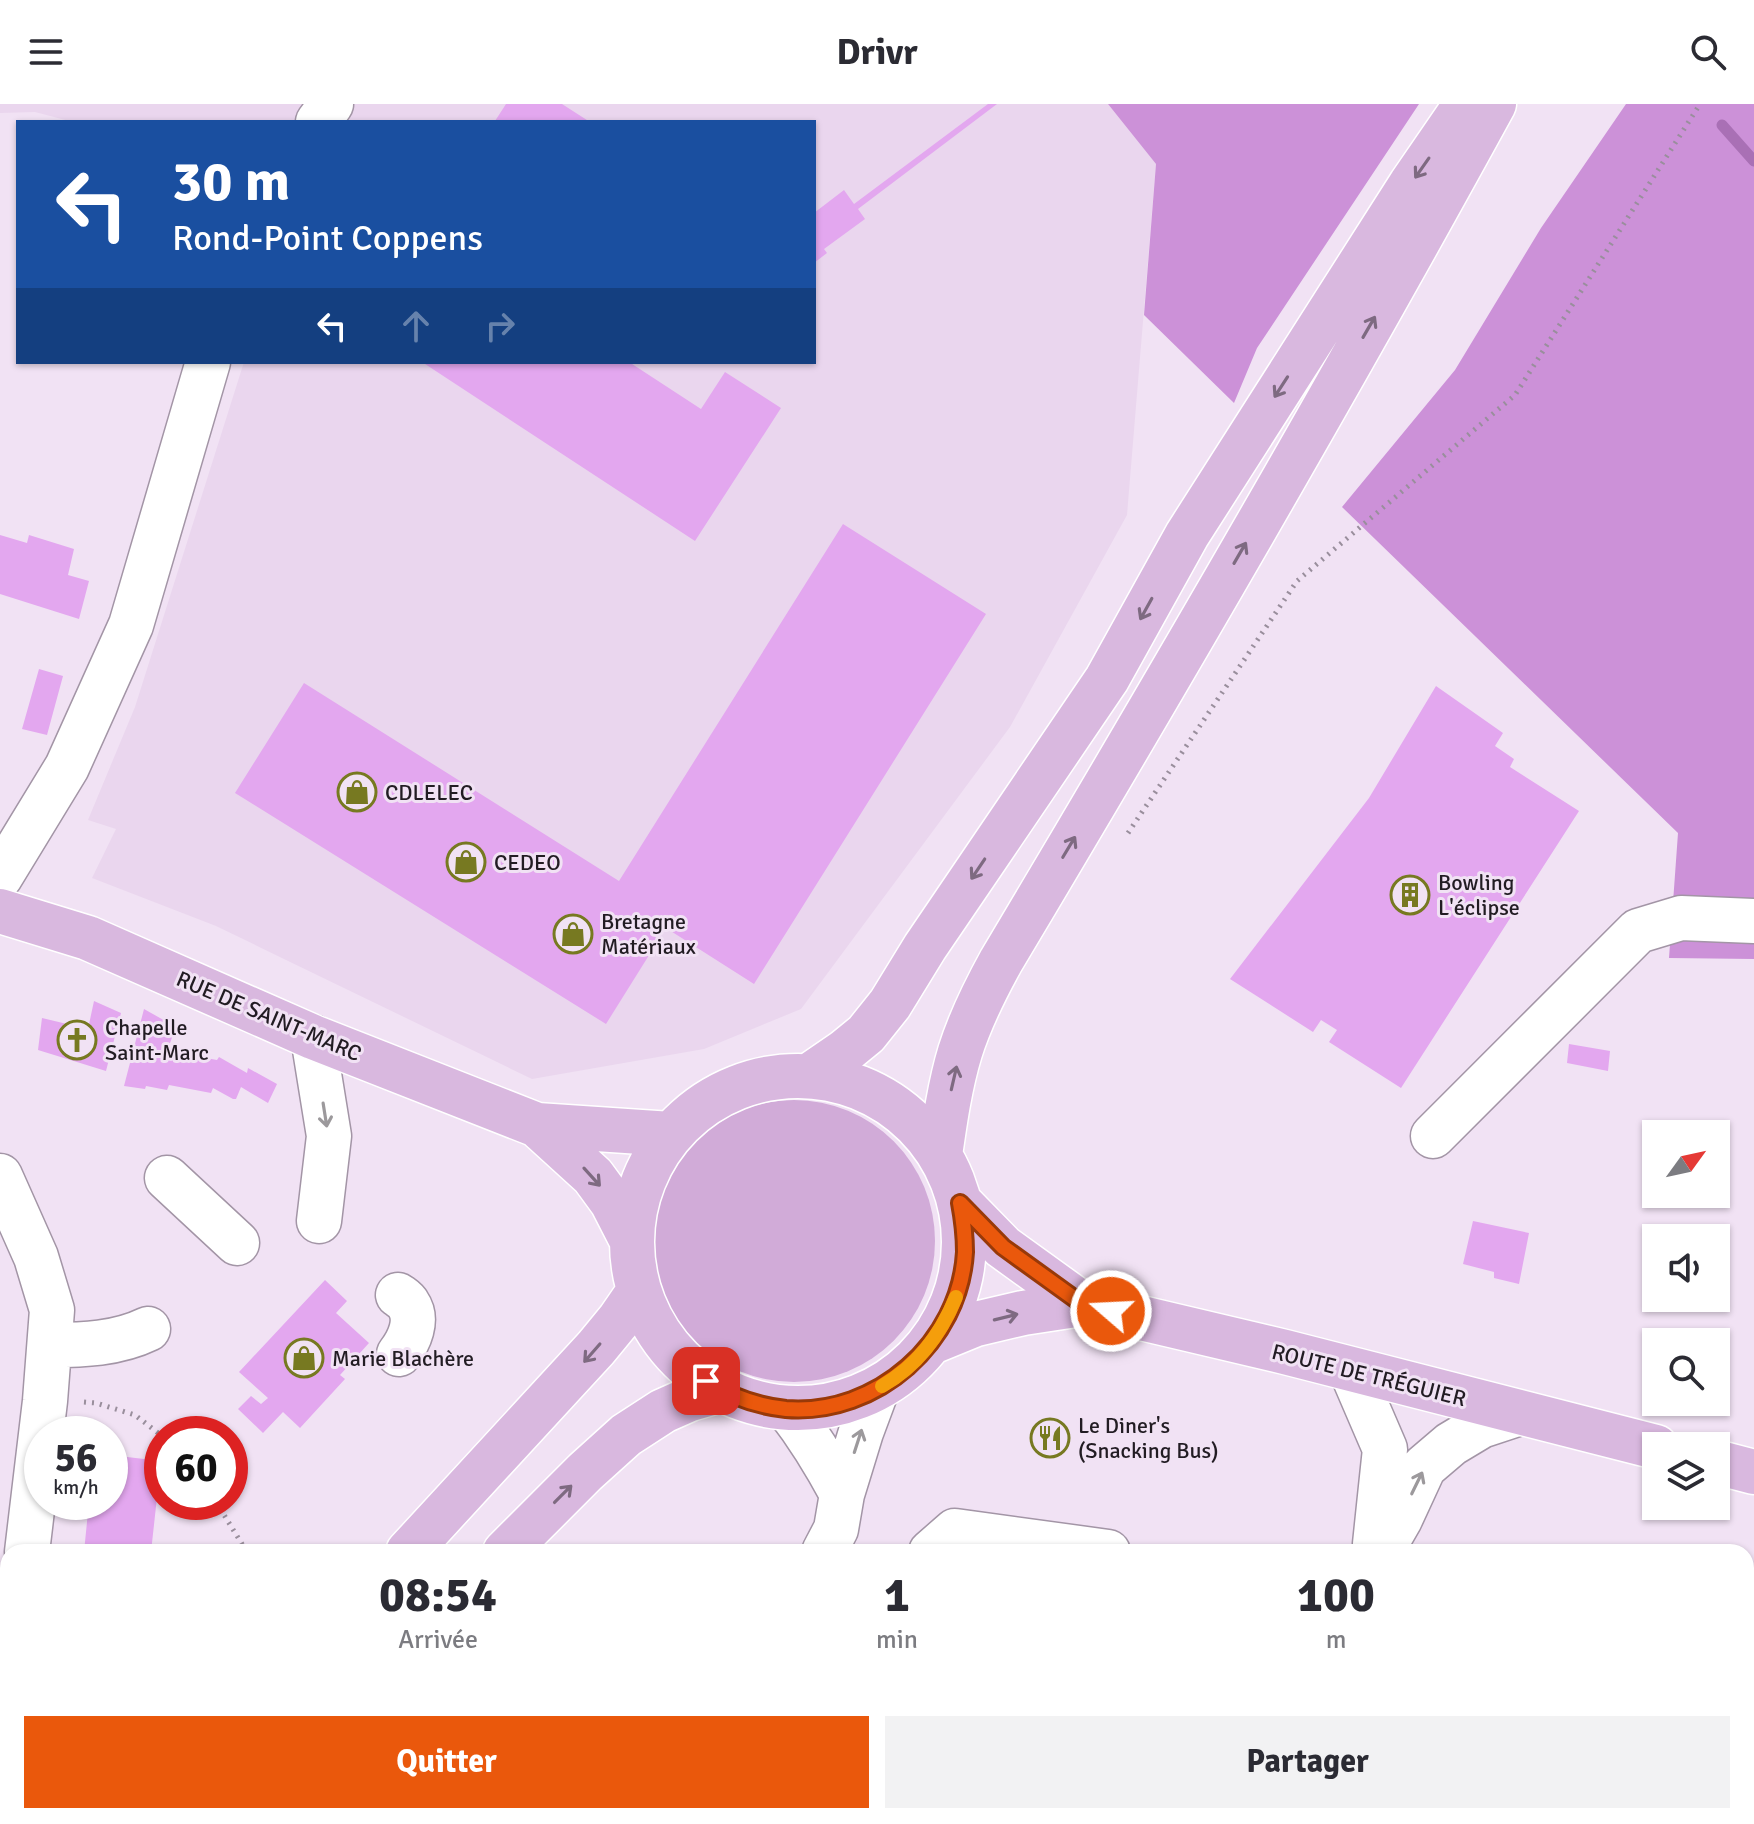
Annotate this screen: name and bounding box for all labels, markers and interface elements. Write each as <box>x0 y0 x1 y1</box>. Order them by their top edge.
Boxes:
icon: menu <box>24 30 68 74</box>
text: Drivr <box>836 30 918 75</box>
icon: search <box>1686 30 1730 74</box>
text: 30 m <box>172 147 290 216</box>
icon: left <box>40 152 144 256</box>
one-way arrow <box>1414 157 1430 179</box>
text: Rond-Point Coppens <box>172 216 483 261</box>
icon: left <box>310 304 354 348</box>
icon: ahead <box>394 304 438 348</box>
icon: right <box>478 304 522 348</box>
one-way arrow <box>1361 316 1377 339</box>
one-way arrow <box>1273 375 1289 398</box>
one-way arrow <box>1232 542 1248 565</box>
one-way arrow <box>1138 597 1154 620</box>
shop icon: CDLELEC <box>336 771 378 813</box>
place label: CDLELEC <box>385 779 473 806</box>
one-way arrow <box>1061 836 1077 859</box>
shop icon: CEDEO <box>445 841 487 883</box>
place label: CEDEO <box>494 849 561 876</box>
one-way arrow <box>970 858 986 880</box>
place label: Bowling L'éclipse <box>1438 869 1520 921</box>
building icon: Bowling L'éclipse <box>1389 874 1431 916</box>
place label: Bretagne Matériaux <box>601 908 696 960</box>
shop icon: Bretagne Matériaux <box>552 913 594 955</box>
street label: RUE DE SAINT-MARC <box>172 965 366 1067</box>
place label: Chapelle Saint-Marc <box>105 1014 209 1066</box>
church icon: Chapelle Saint-Marc <box>56 1019 98 1061</box>
one-way arrow <box>947 1066 962 1092</box>
one-way arrow <box>319 1101 334 1127</box>
north arrow <box>1642 1120 1730 1208</box>
map controls <box>1642 1120 1730 1520</box>
one-way arrow <box>583 1166 601 1186</box>
button: sound <box>1642 1224 1730 1312</box>
position arrow <box>1069 1269 1153 1353</box>
one-way arrow <box>992 1309 1018 1324</box>
button: search <box>1642 1328 1730 1416</box>
shop icon: Marie Blachère <box>283 1337 325 1379</box>
street label: ROUTE DE TRÉGUIER <box>1269 1338 1469 1412</box>
one-way arrow <box>583 1342 601 1362</box>
place label: Marie Blachère <box>332 1345 474 1372</box>
pin <box>672 1347 740 1415</box>
icon: arrive <box>684 1359 728 1403</box>
place label: Le Diner's (Snacking Bus) <box>1078 1412 1219 1464</box>
speed limit sign: 60 <box>144 1416 248 1520</box>
restaurant icon: Le Diner's (Snacking Bus) <box>1029 1417 1071 1459</box>
one-way arrow <box>852 1429 866 1454</box>
button: layers <box>1642 1432 1730 1520</box>
text: 56 <box>54 1433 98 1483</box>
one-way arrow <box>1410 1471 1425 1495</box>
text: km/h <box>53 1475 99 1500</box>
one-way arrow <box>553 1485 572 1504</box>
text: 08:54 <box>379 1566 497 1625</box>
text: 1 <box>884 1566 910 1625</box>
text: 100 <box>1297 1566 1375 1625</box>
text: Arrivée <box>398 1624 478 1656</box>
text: min <box>876 1624 918 1656</box>
text: m <box>1326 1624 1346 1656</box>
button: Quitter <box>24 1716 869 1808</box>
button: Partager <box>885 1716 1730 1808</box>

